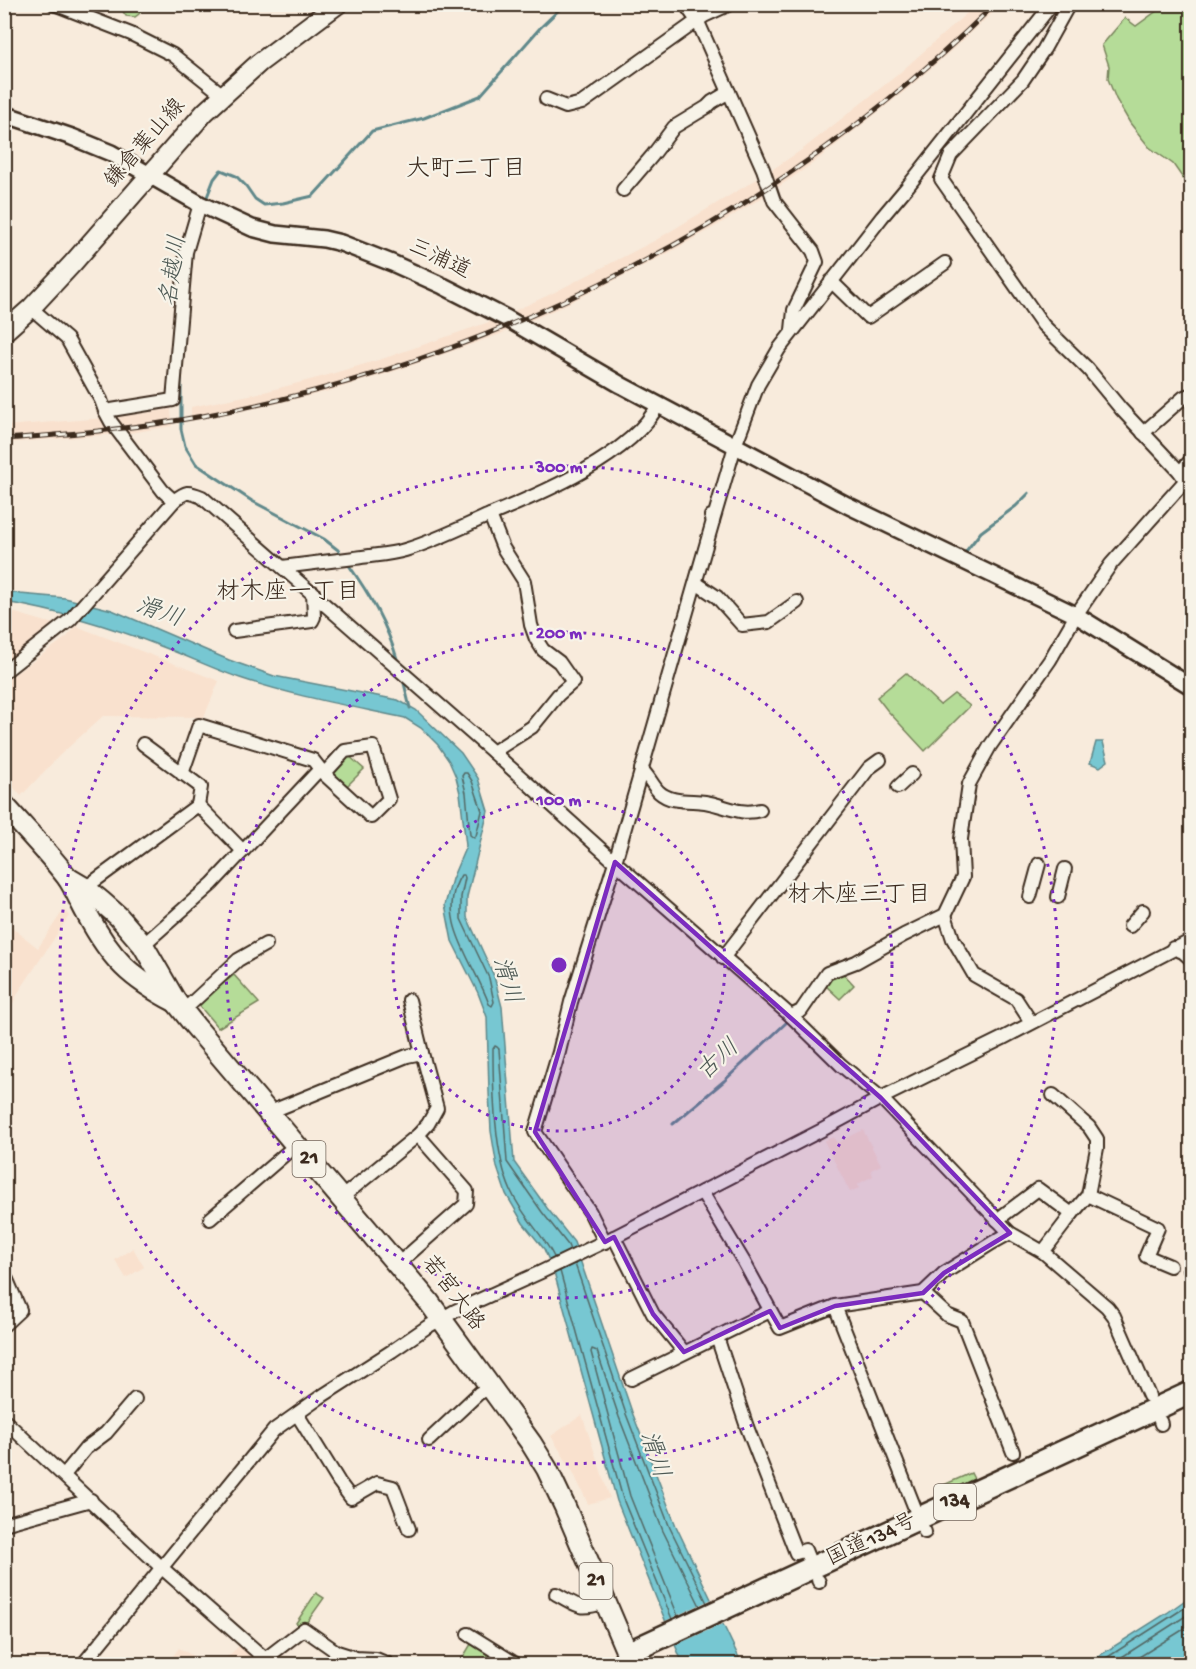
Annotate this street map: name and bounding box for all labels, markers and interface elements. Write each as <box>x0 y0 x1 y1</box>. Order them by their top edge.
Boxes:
street label: 鎌倉葉山線 <box>99 93 192 194</box>
district label: 大町二丁目 <box>406 156 526 185</box>
water label: 名越川 <box>155 233 194 309</box>
street label: 三浦道 <box>404 233 475 286</box>
text: 300 m <box>535 458 583 479</box>
district label: 材木座一丁目 <box>216 578 360 608</box>
water label: 滑川 <box>132 592 186 636</box>
text: 200 m <box>536 624 582 645</box>
text: 100 m <box>536 791 582 812</box>
district label: 材木座三丁目 <box>787 881 931 911</box>
water label: 滑川 <box>484 954 526 1008</box>
centre of rings <box>549 955 569 975</box>
water label: 古川 <box>691 1033 747 1088</box>
road number: 21 <box>292 1141 326 1177</box>
street label: 若宮大路 <box>415 1250 490 1337</box>
water label: 滑川 <box>632 1428 674 1482</box>
road number: 134 <box>934 1484 976 1520</box>
street label: 国道134号 <box>822 1508 921 1573</box>
road number: 21 <box>580 1563 612 1599</box>

